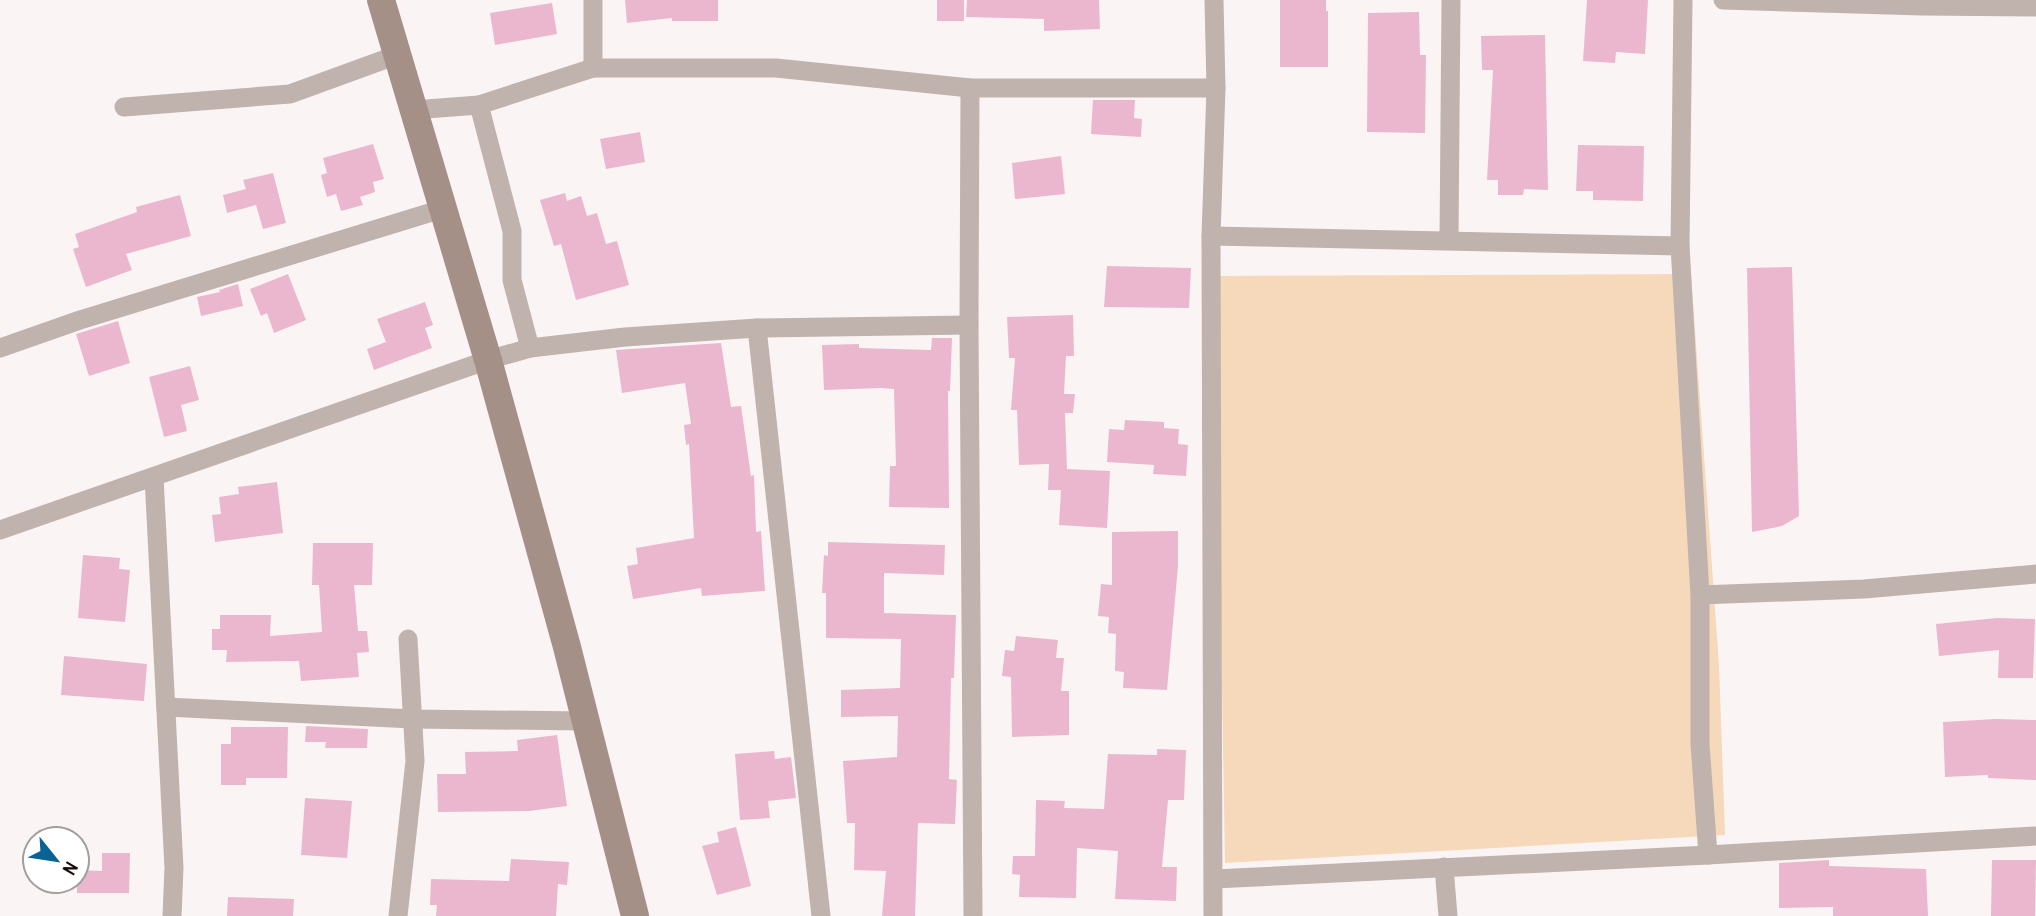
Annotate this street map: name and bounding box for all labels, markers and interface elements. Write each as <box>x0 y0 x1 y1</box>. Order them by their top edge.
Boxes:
north arrow <box>21 825 91 895</box>
text: N <box>57 857 85 880</box>

